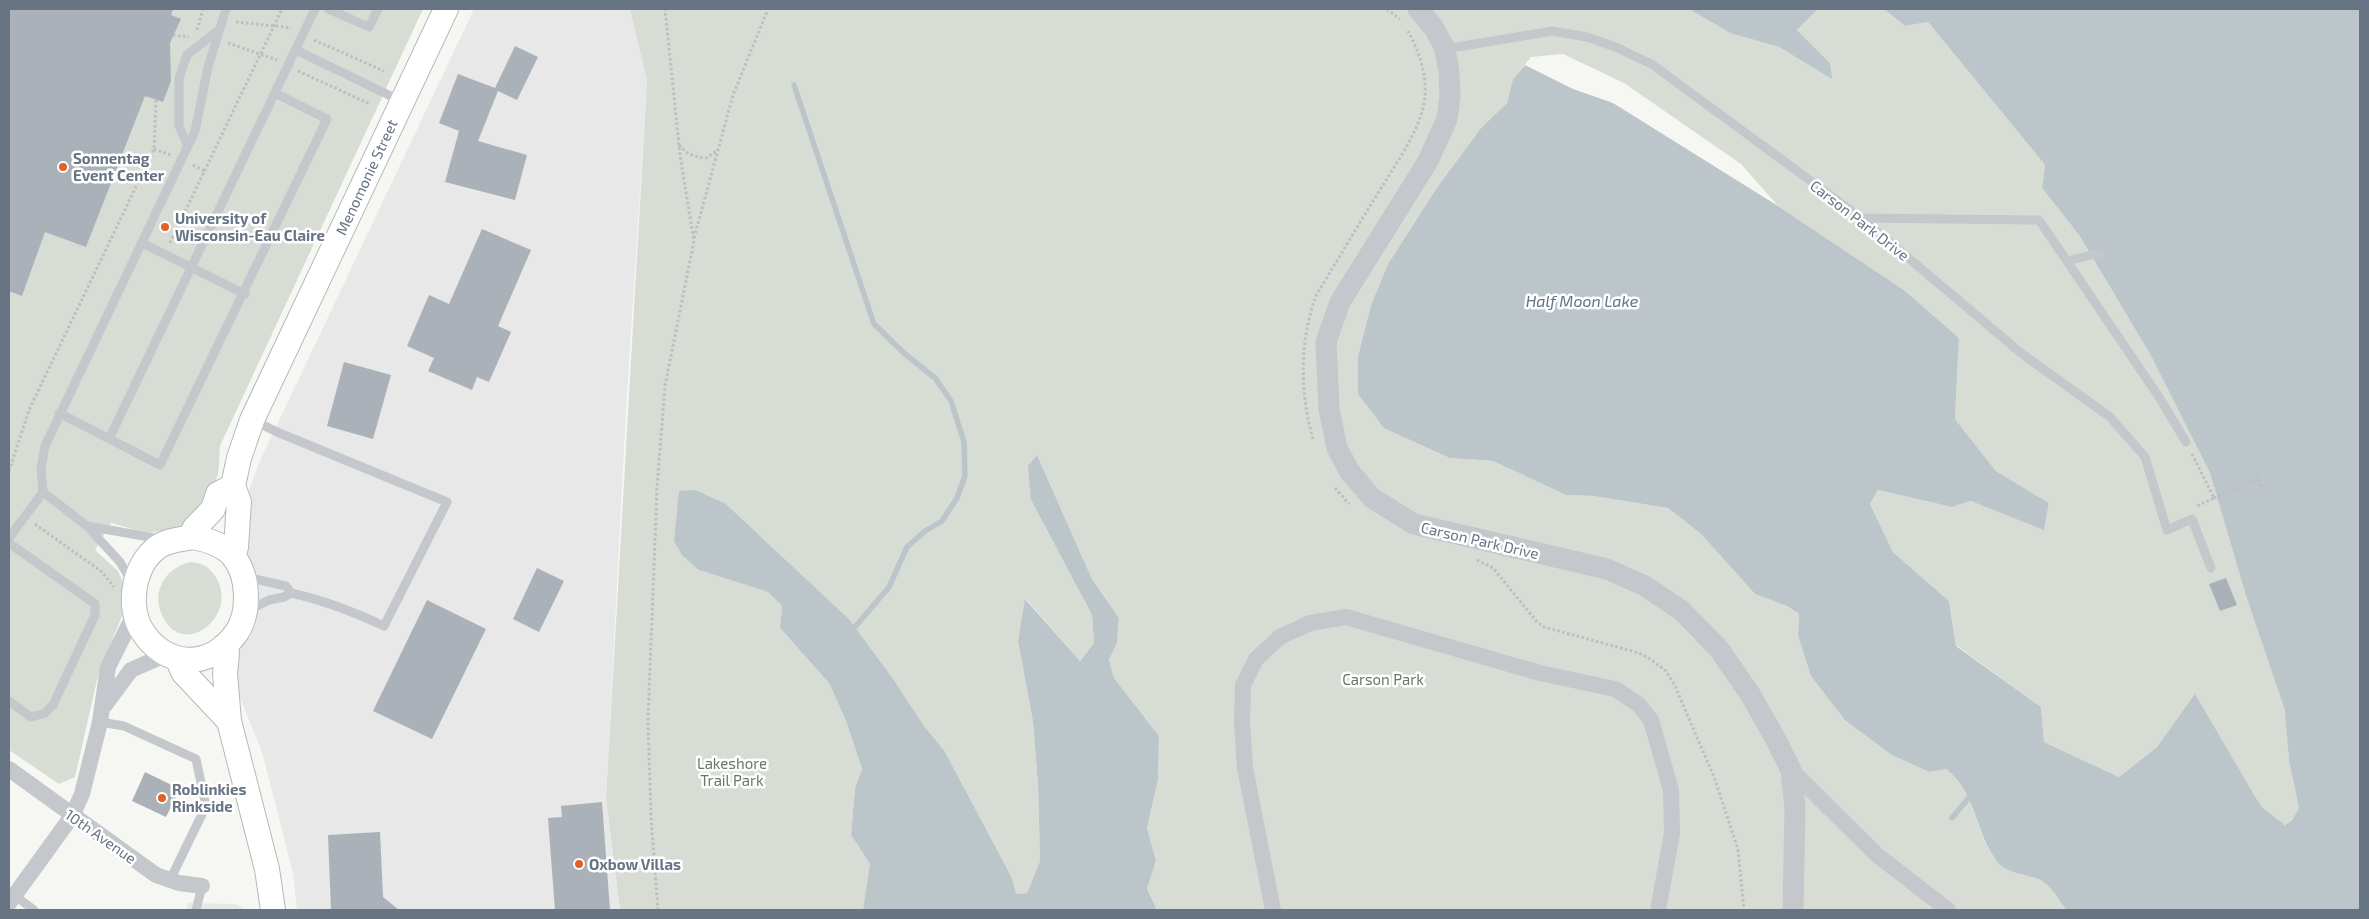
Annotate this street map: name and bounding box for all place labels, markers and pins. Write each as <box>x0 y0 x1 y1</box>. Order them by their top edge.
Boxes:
place label: Sonnentag Event Center <box>73 149 165 184</box>
marker: Sonnentag Event Center <box>57 161 69 173</box>
place label: University of Wisconsin-Eau Claire <box>175 209 325 244</box>
marker: University of Wisconsin-Eau Claire <box>159 221 171 233</box>
place label: Roblinkies Rinkside <box>172 780 246 815</box>
marker: Roblinkies Rinkside <box>156 792 168 804</box>
place label: Oxbow Villas <box>589 855 681 873</box>
marker: Oxbow Villas <box>573 858 585 870</box>

